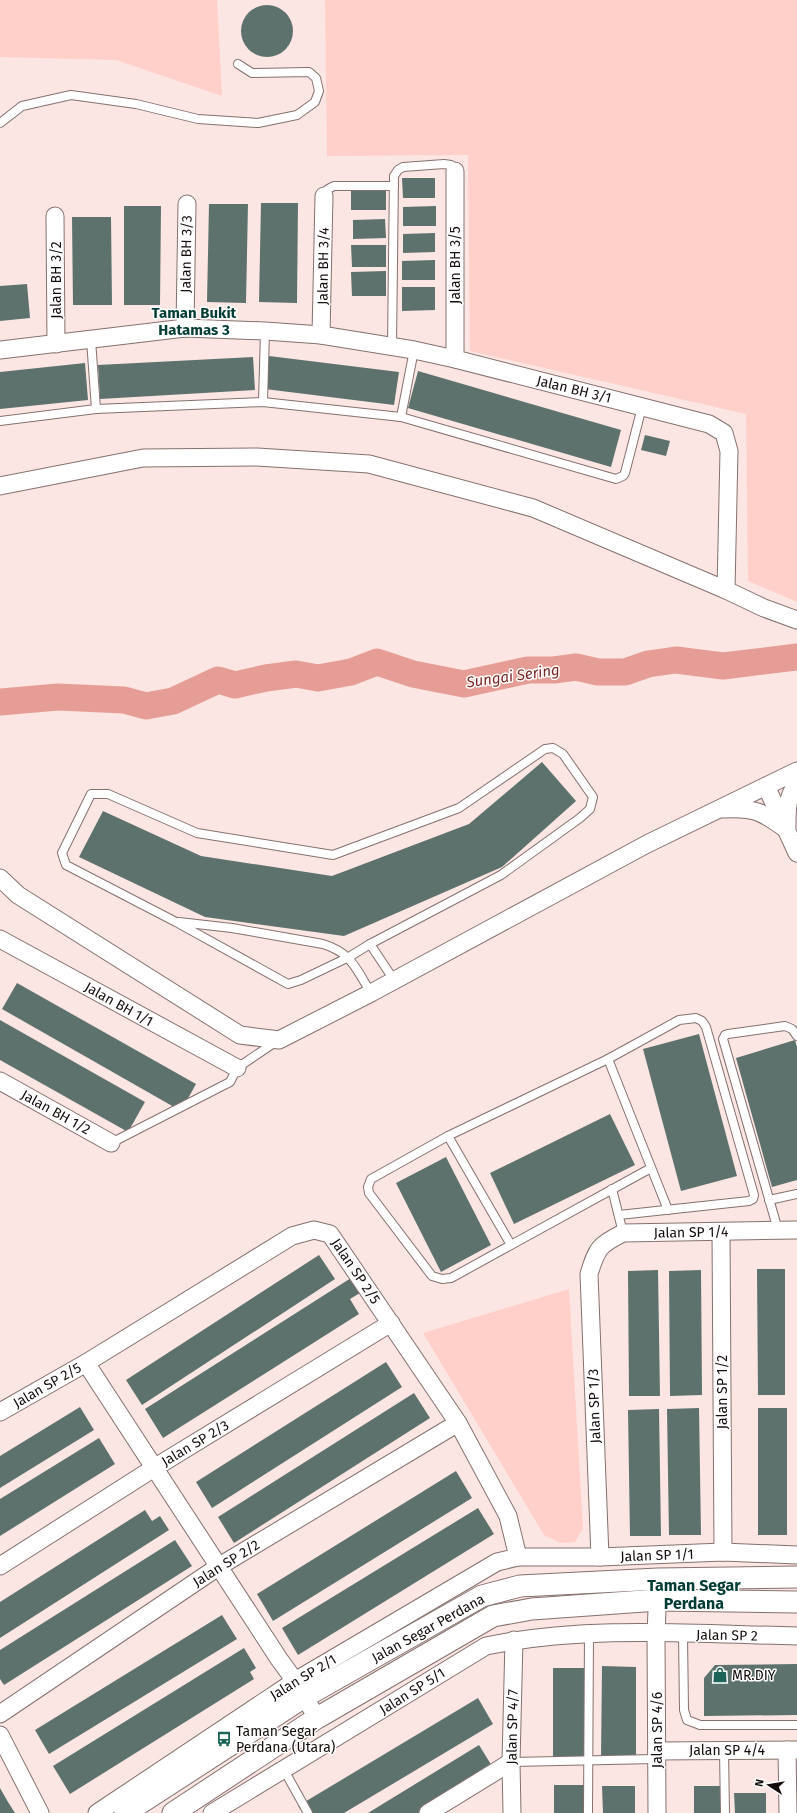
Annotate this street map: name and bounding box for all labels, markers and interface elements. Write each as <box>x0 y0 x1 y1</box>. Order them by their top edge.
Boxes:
street label: Jalan BH 3/3 <box>177 215 196 293</box>
street label: Jalan BH 3/4 <box>314 226 333 305</box>
street label: Jalan BH 3/5 <box>447 226 464 304</box>
street label: Jalan BH 3/2 <box>48 241 65 319</box>
district label: Taman Bukit Hatamas 3 <box>152 304 237 339</box>
street label: Jalan BH 3/1 <box>535 372 613 407</box>
water label: Sungai Sering <box>464 661 561 692</box>
street label: Jalan BH 1/1 <box>82 979 156 1030</box>
street label: Jalan BH 1/2 <box>18 1086 94 1139</box>
street label: Jalan SP 1/4 <box>653 1223 729 1242</box>
street label: Jalan SP 2/5 <box>327 1235 384 1307</box>
street label: Jalan SP 1/2 <box>714 1355 731 1429</box>
street label: Jalan SP 2/5 <box>10 1359 84 1412</box>
street label: Jalan SP 1/3 <box>585 1368 604 1444</box>
street label: Jalan SP 2/3 <box>158 1417 232 1470</box>
street label: Jalan SP 2/2 <box>190 1536 263 1591</box>
street label: Jalan SP 1/1 <box>620 1546 694 1565</box>
district label: Taman Segar Perdana <box>647 1576 741 1613</box>
street label: Jalan Segar Perdana <box>369 1590 488 1667</box>
street label: Jalan SP 2 <box>696 1626 758 1645</box>
street label: Jalan SP 2/1 <box>267 1651 339 1704</box>
street label: Jalan SP 5/1 <box>376 1665 448 1718</box>
shop icon: MR.DIY <box>711 1666 729 1684</box>
place label: MR.DIY <box>732 1667 776 1684</box>
street label: Jalan SP 4/7 <box>503 1689 522 1765</box>
street label: Jalan SP 4/6 <box>649 1692 666 1768</box>
place label: Taman Segar Perdana (Utara) <box>236 1723 335 1756</box>
bus stop icon: Taman Segar Perdana (Utara) <box>215 1730 233 1748</box>
street label: Jalan SP 4/4 <box>689 1742 766 1759</box>
north arrow <box>749 1765 789 1805</box>
text: N <box>753 1778 767 1788</box>

